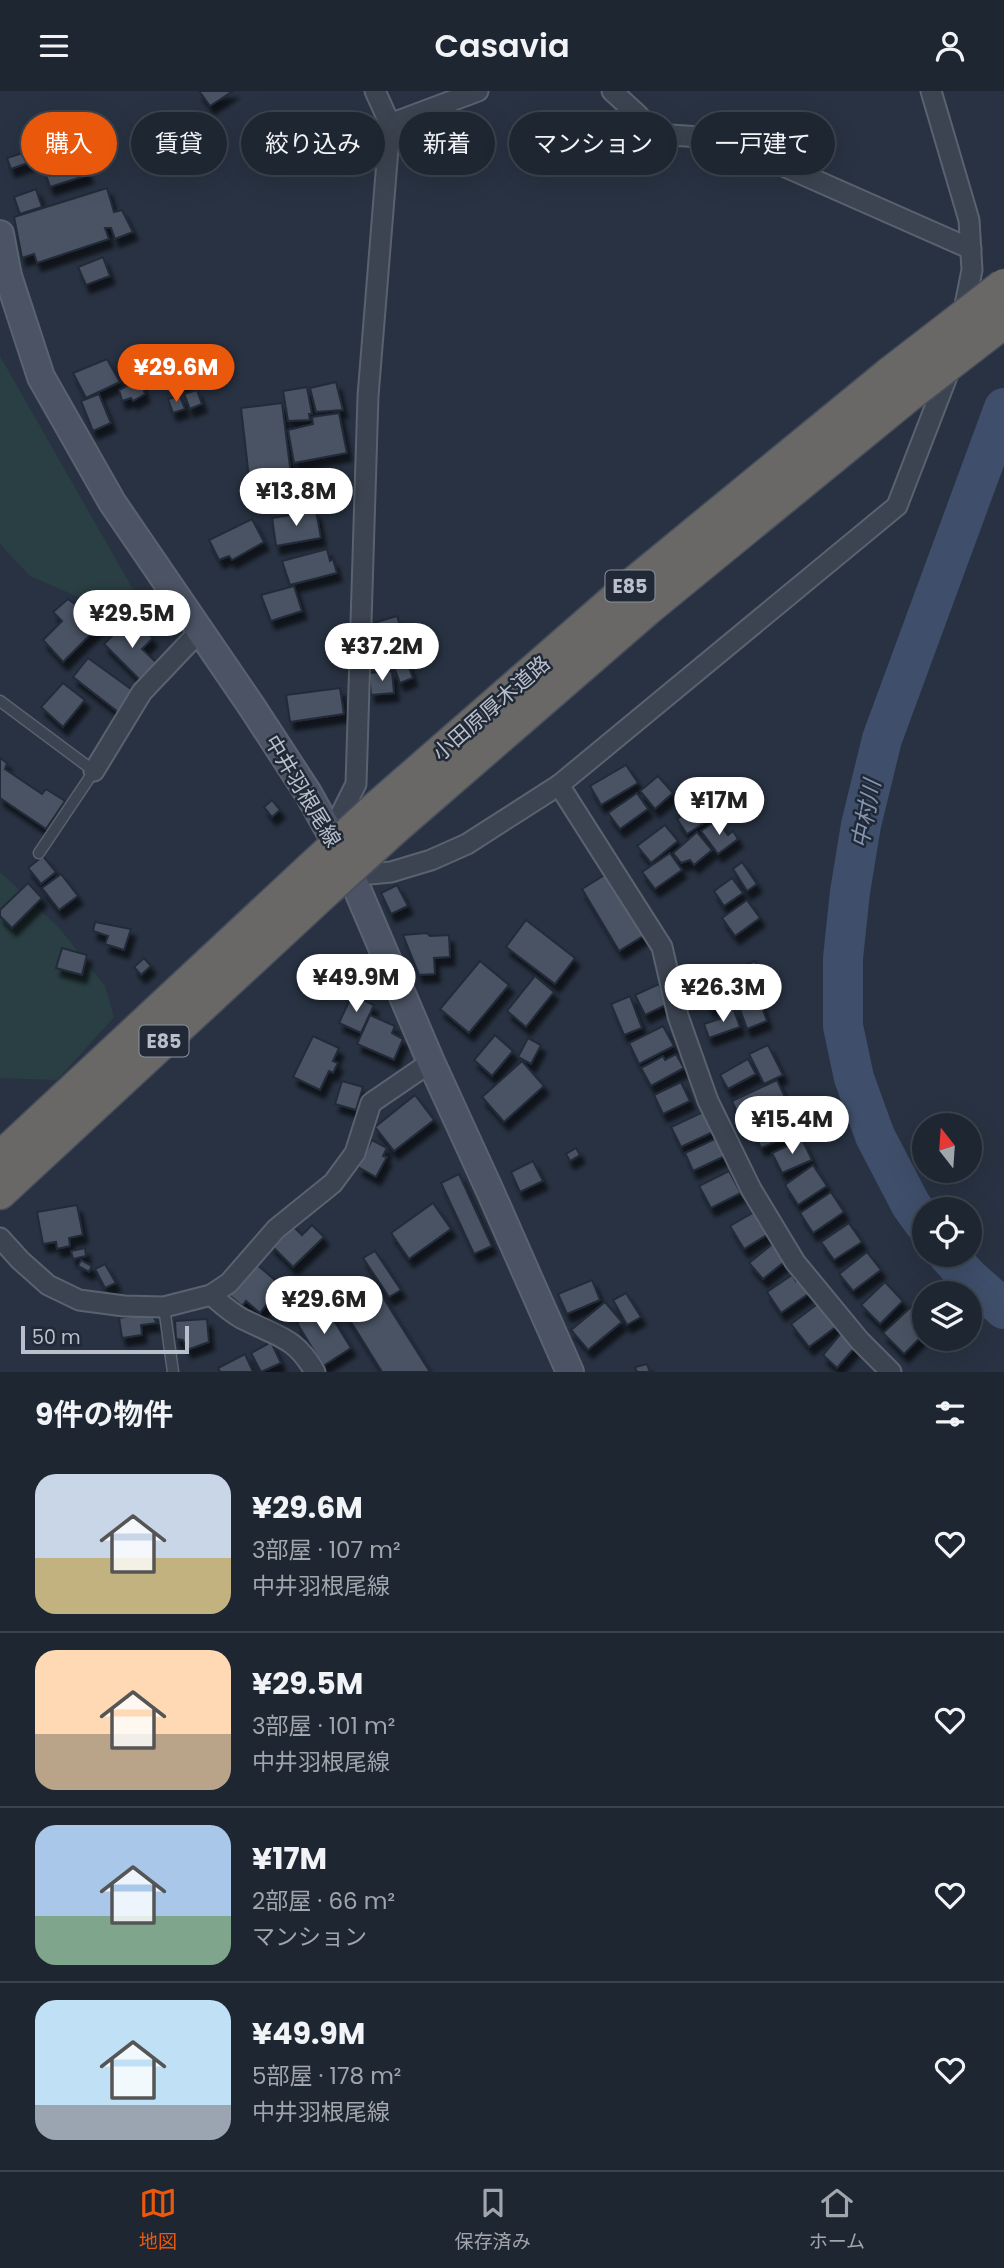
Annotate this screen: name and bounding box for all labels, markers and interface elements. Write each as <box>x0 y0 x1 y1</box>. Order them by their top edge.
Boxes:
text: Casavia <box>434 23 570 68</box>
icon: menu <box>35 27 73 65</box>
icon: person <box>931 27 969 65</box>
chip: 購入 <box>21 112 117 175</box>
chip: 賃貸 <box>131 112 227 175</box>
chip: 絞り込み <box>241 112 385 175</box>
chip: 新着 <box>399 112 495 175</box>
chip: マンション <box>509 112 677 175</box>
chip: 一戸建て <box>691 112 835 175</box>
pin: ¥29.6M <box>119 345 233 404</box>
text: ¥29.6M <box>134 351 218 383</box>
pin: ¥13.8M <box>239 469 353 528</box>
text: ¥13.8M <box>256 475 336 507</box>
road number: E85 <box>606 571 654 601</box>
pin: ¥29.5M <box>75 591 189 650</box>
text: ¥29.5M <box>89 597 175 629</box>
pin: ¥37.2M <box>325 623 439 683</box>
text: ¥37.2M <box>341 630 423 662</box>
street label: 小田原厚木道路 <box>426 649 556 767</box>
street label: 中井羽根尾線 <box>258 730 348 852</box>
water label: 中村川 <box>844 774 889 851</box>
pin: ¥17M <box>678 777 760 837</box>
text: ¥17M <box>690 784 748 816</box>
pin: ¥49.9M <box>299 955 413 1014</box>
text: ¥49.9M <box>313 961 399 993</box>
pin: ¥26.3M <box>666 965 780 1024</box>
text: ¥26.3M <box>681 971 765 1003</box>
road number: E85 <box>140 1025 188 1057</box>
pin: ¥15.4M <box>735 1097 849 1156</box>
text: ¥15.4M <box>751 1103 833 1135</box>
north arrow <box>912 1113 982 1183</box>
map controls <box>912 1113 982 1351</box>
button: locate <box>912 1197 982 1267</box>
pin: ¥29.6M <box>267 1277 381 1336</box>
button: layers <box>912 1281 982 1351</box>
text: ¥29.6M <box>282 1283 366 1315</box>
scale bar <box>21 1323 189 1355</box>
text: 50 m <box>32 1324 81 1351</box>
text: 9件の物件 <box>35 1393 173 1436</box>
icon: filters <box>931 1395 969 1433</box>
text: ¥29.6M <box>252 1486 363 1529</box>
icon: home <box>91 1502 175 1586</box>
icon: heart <box>931 1525 969 1563</box>
text: 3部屋 · 107 m² <box>252 1534 401 1566</box>
text: 中井羽根尾線 <box>252 1570 390 1602</box>
text: ¥29.5M <box>252 1662 363 1705</box>
icon: home <box>91 1678 175 1762</box>
icon: heart <box>931 1701 969 1739</box>
text: 3部屋 · 101 m² <box>252 1710 395 1742</box>
text: 中井羽根尾線 <box>252 1746 390 1778</box>
text: ¥17M <box>252 1837 327 1880</box>
icon: home <box>91 1853 175 1937</box>
icon: heart <box>931 1876 969 1914</box>
text: 2部屋 · 66 m² <box>252 1885 395 1917</box>
text: マンション <box>252 1921 367 1953</box>
text: ¥49.9M <box>252 2012 365 2055</box>
icon: home <box>91 2028 175 2112</box>
icon: heart <box>931 2051 969 2089</box>
text: 5部屋 · 178 m² <box>252 2060 401 2092</box>
text: 中井羽根尾線 <box>252 2096 390 2128</box>
tab: 地図 <box>139 2184 177 2256</box>
tab: 保存済み <box>455 2184 531 2256</box>
tab: ホーム <box>809 2184 865 2256</box>

